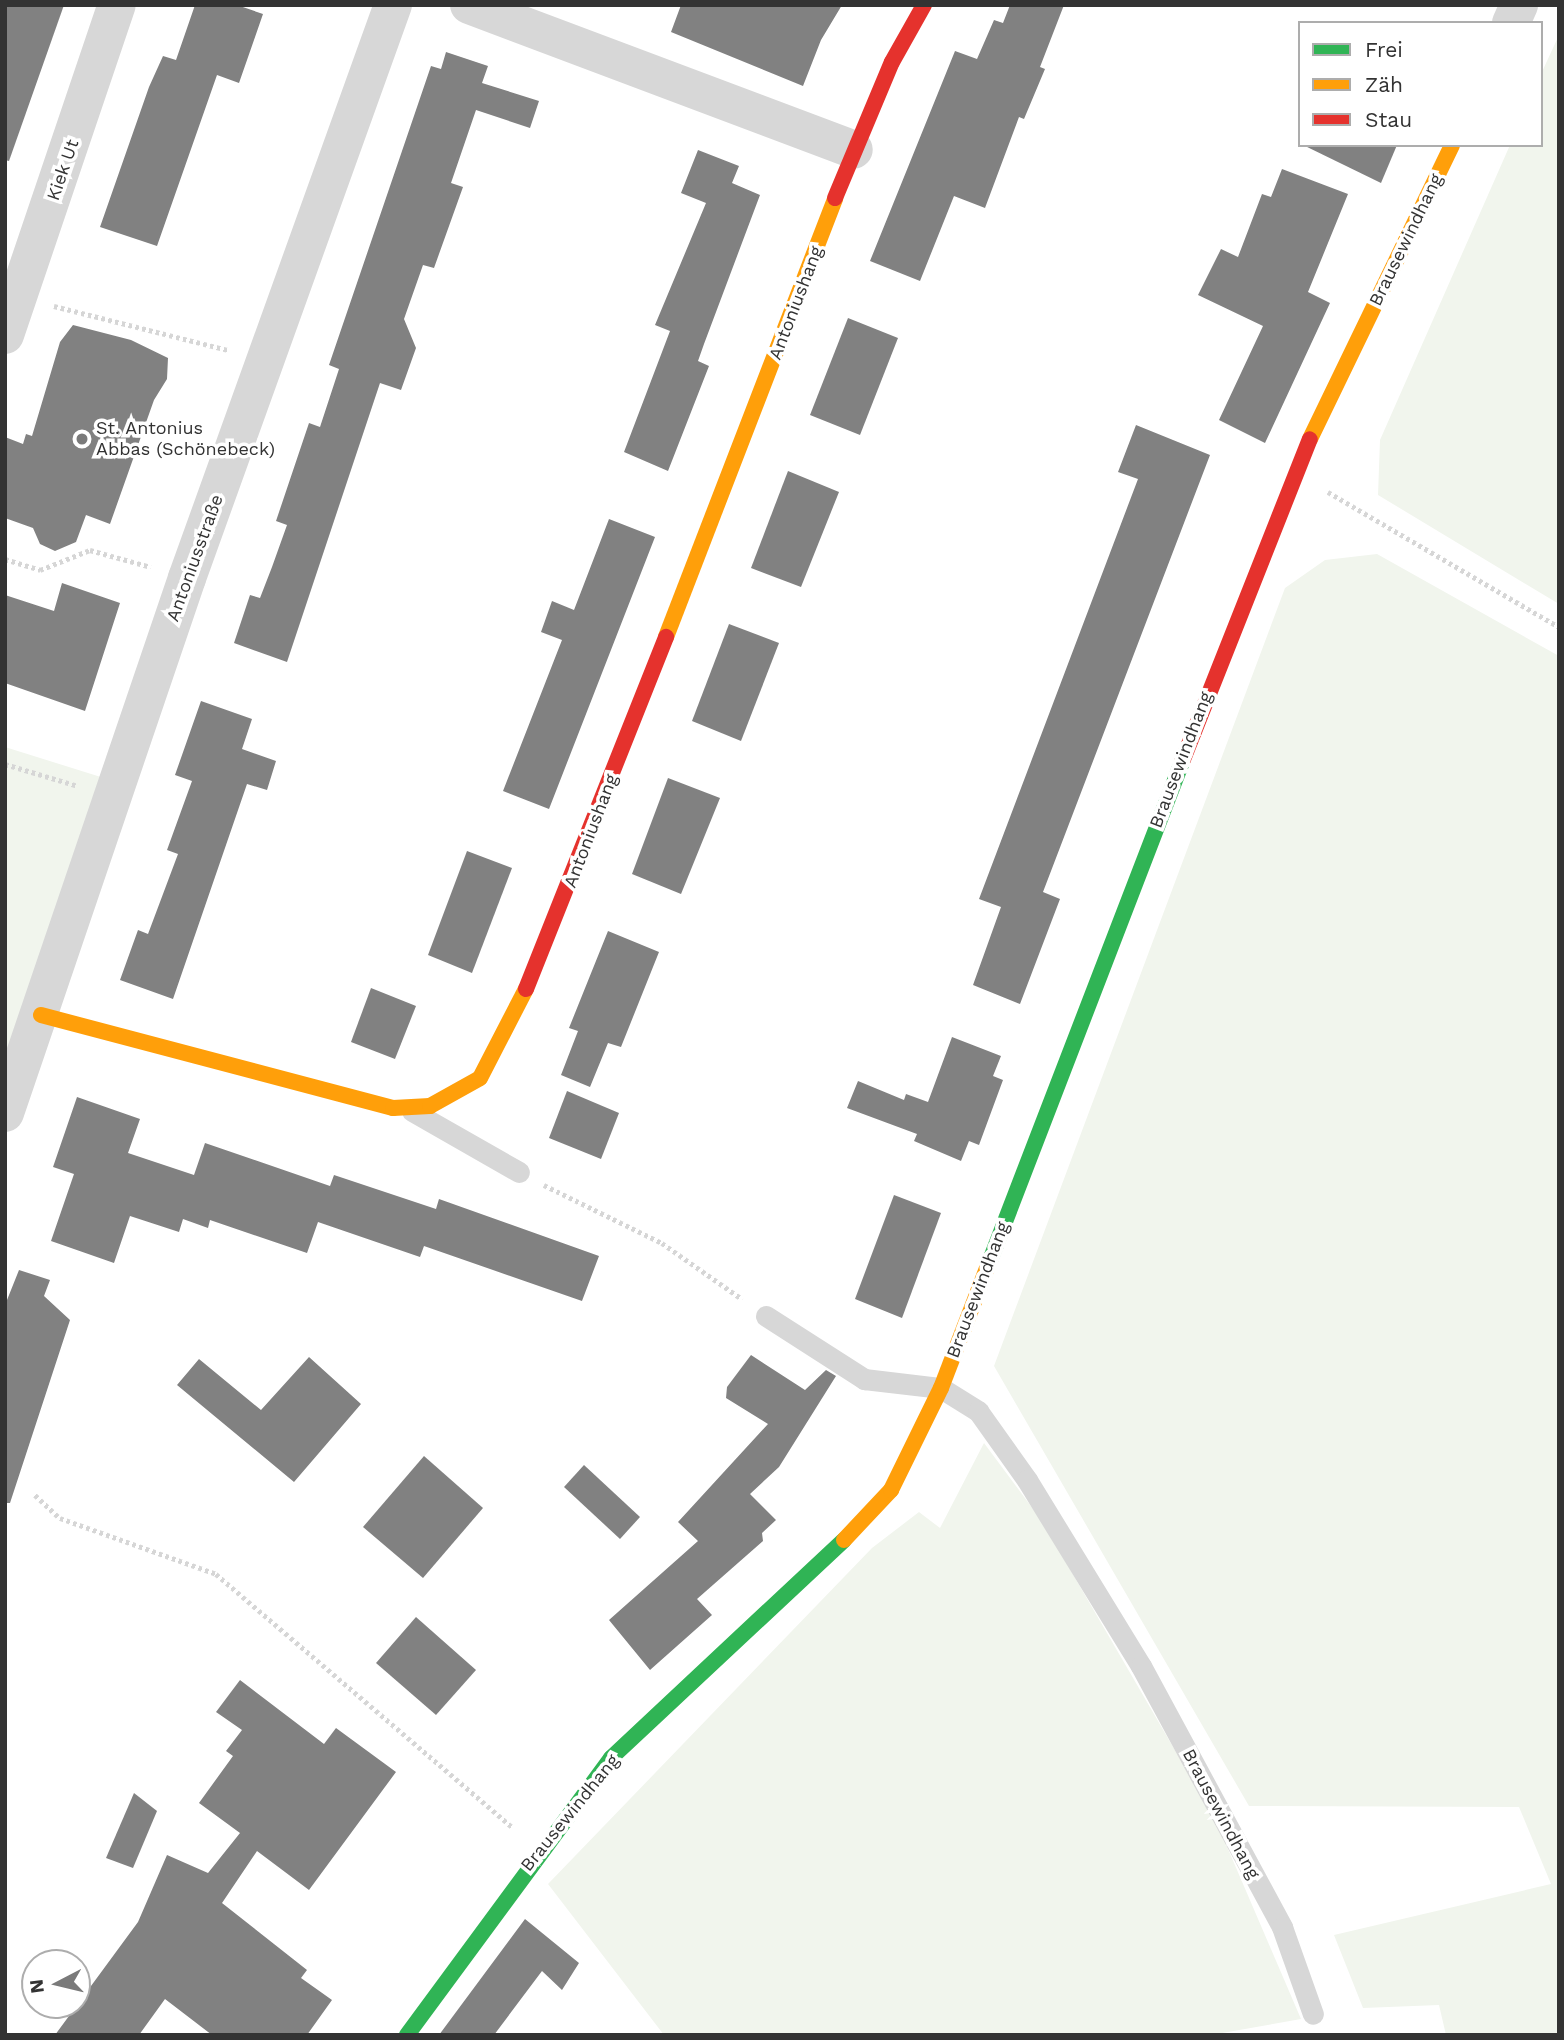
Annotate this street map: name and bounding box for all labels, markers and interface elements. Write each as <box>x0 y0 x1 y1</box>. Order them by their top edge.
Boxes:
legend <box>1298 21 1543 147</box>
text: Frei <box>1365 37 1403 62</box>
text: Zäh <box>1365 72 1403 97</box>
text: Stau <box>1365 107 1412 132</box>
street label: Kiek Ut <box>42 136 84 204</box>
street label: Brausewindhang <box>1365 171 1447 309</box>
street label: Antoniushang <box>764 243 828 363</box>
place label: St. Antonius Abbas (Schönebeck) <box>96 418 275 460</box>
marker: St. Antonius Abbas (Schönebeck) <box>74 431 90 447</box>
street label: Antoniusstraße <box>162 492 228 624</box>
street label: Brausewindhang <box>1145 689 1217 831</box>
street label: Antoniushang <box>559 771 623 891</box>
street label: Brausewindhang <box>942 1219 1014 1361</box>
street label: Brausewindhang <box>1178 1745 1264 1883</box>
street label: Brausewindhang <box>516 1750 624 1876</box>
north arrow <box>21 1949 91 2019</box>
text: N <box>24 1978 49 1995</box>

